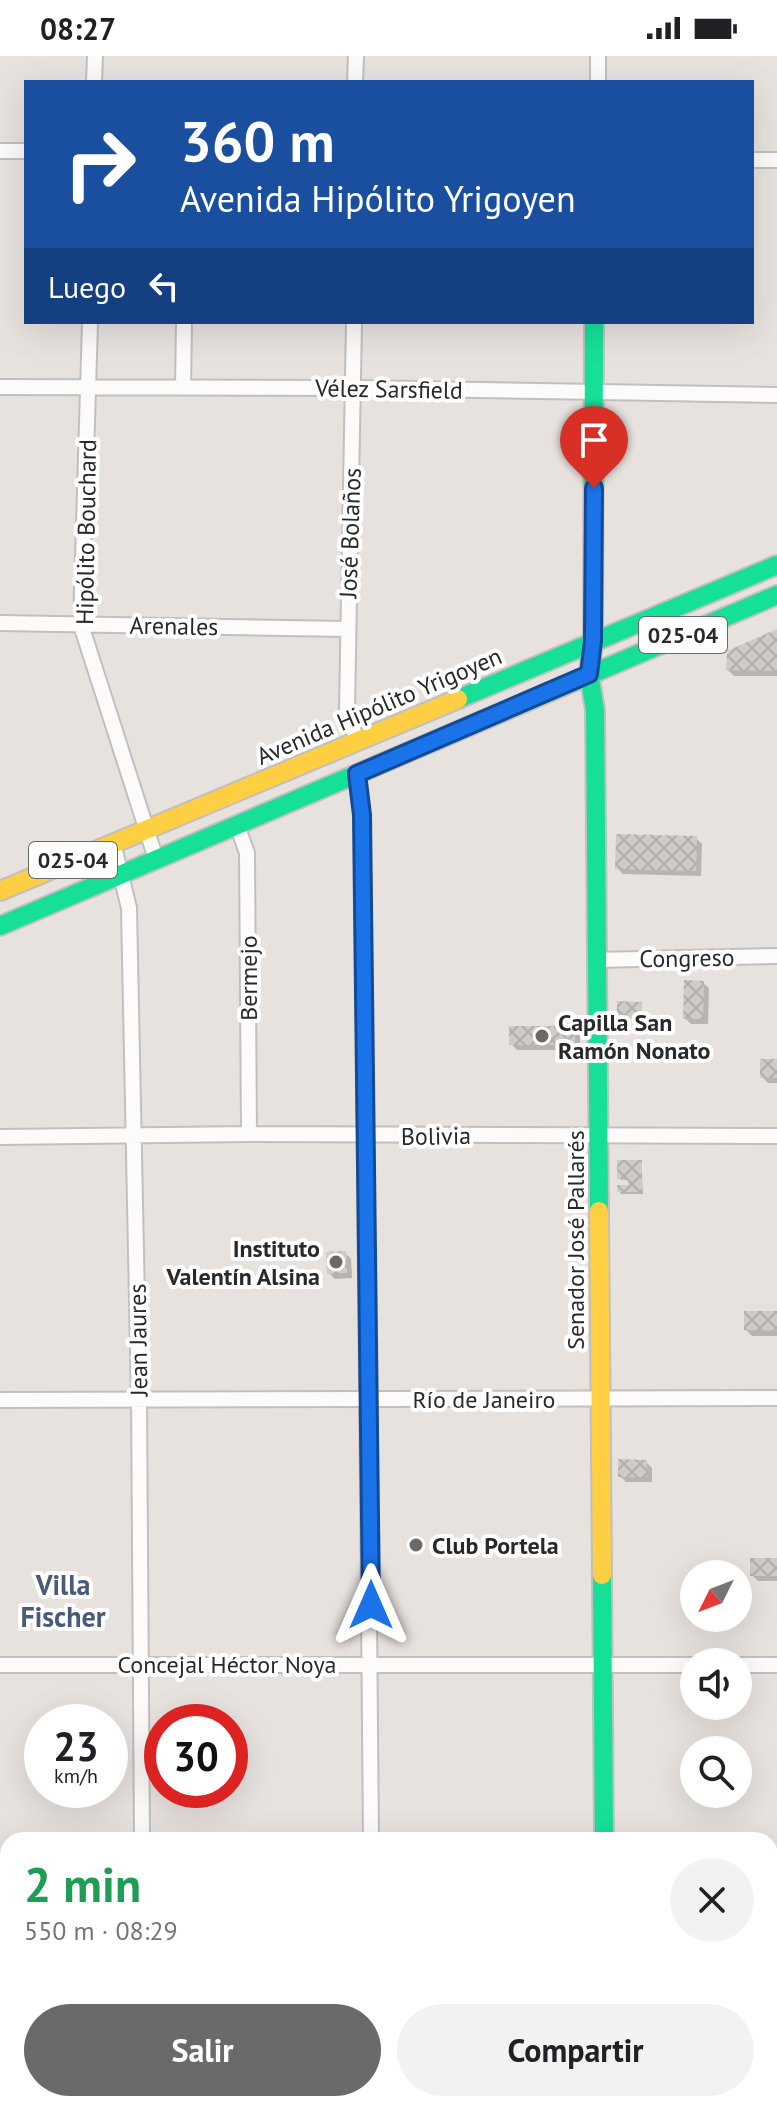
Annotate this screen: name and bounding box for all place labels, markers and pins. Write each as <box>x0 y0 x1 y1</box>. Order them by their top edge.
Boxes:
pin <box>560 406 628 488</box>
place label: Capilla San Ramón Nonato <box>558 1007 711 1066</box>
marker: Capilla San Ramón Nonato <box>533 1027 551 1045</box>
place label: Instituto Valentín Alsina <box>166 1233 320 1292</box>
marker: Instituto Valentín Alsina <box>327 1253 345 1271</box>
place label: Club Portela <box>432 1530 559 1561</box>
marker: Club Portela <box>407 1536 425 1554</box>

